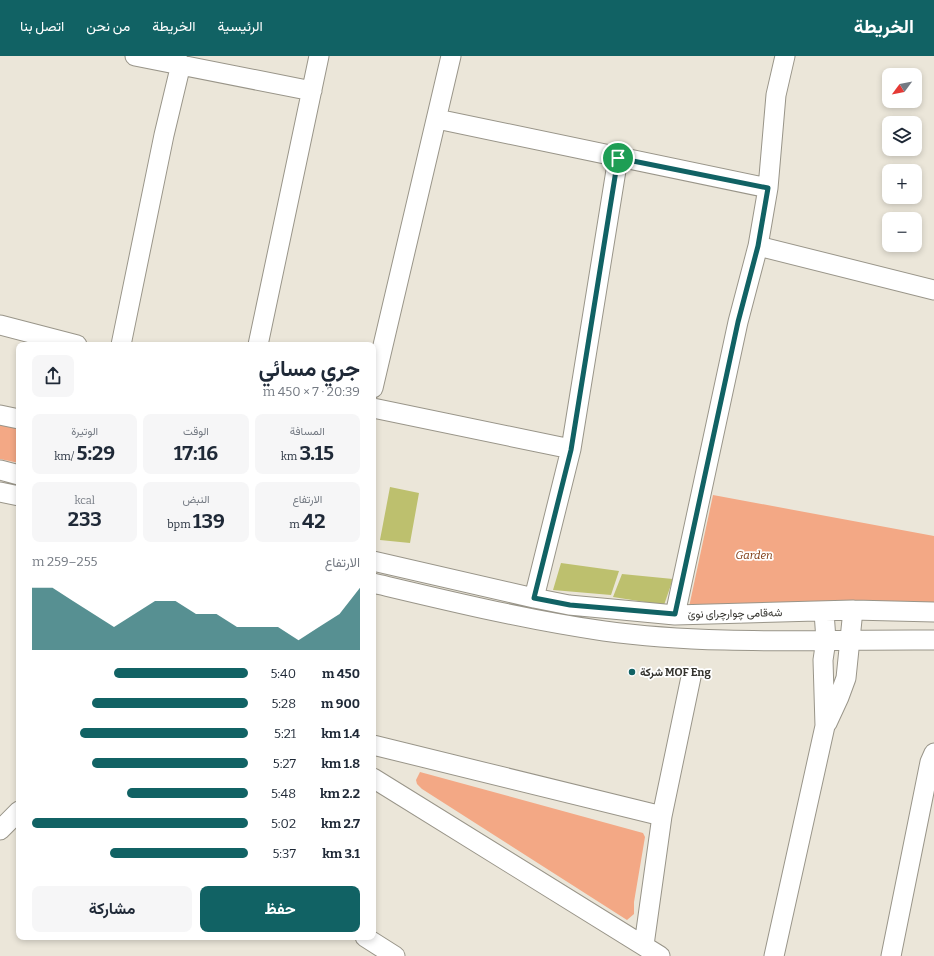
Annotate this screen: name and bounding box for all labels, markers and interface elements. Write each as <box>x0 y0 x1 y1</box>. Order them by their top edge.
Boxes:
text: الخريطة <box>854 15 914 38</box>
text: اتصل بنا <box>20 18 64 35</box>
text: من نحن <box>86 18 130 35</box>
text: الخريطة <box>152 18 196 35</box>
text: الرئيسية <box>218 18 263 35</box>
north arrow <box>882 68 922 108</box>
map controls <box>882 68 922 252</box>
button: layers <box>882 116 922 156</box>
pin <box>601 141 635 175</box>
icon: arrive <box>607 147 629 169</box>
button: + <box>882 164 922 204</box>
button: − <box>882 212 922 252</box>
button: share <box>32 355 74 397</box>
text: جري مسائي <box>258 355 360 382</box>
text: 20:39 · 7 × 450 m <box>263 384 360 399</box>
text: الوتيرة <box>71 425 98 438</box>
text: الوقت <box>183 425 209 438</box>
text: المسافة <box>290 425 325 438</box>
text: 5:29 <box>76 441 115 465</box>
text: 17:16 <box>174 441 218 465</box>
text: 3.15 <box>299 441 334 465</box>
text: /km <box>54 450 76 463</box>
text: km <box>281 450 299 463</box>
text: النبض <box>182 493 210 506</box>
text: الارتفاع <box>292 493 322 506</box>
text: kcal <box>74 494 95 507</box>
text: 233 <box>68 507 102 531</box>
text: 139 <box>193 509 225 533</box>
text: 42 <box>302 509 325 533</box>
text: bpm <box>167 518 193 531</box>
text: m <box>289 518 302 531</box>
park label: Garden <box>735 549 773 562</box>
text: 255–259 m <box>32 554 98 569</box>
text: الارتفاع <box>325 555 360 570</box>
street label: شەقامی چوارچرای نوێ <box>688 606 783 622</box>
text: 5:40 <box>270 666 296 681</box>
text: 450 m <box>322 666 360 681</box>
place label: شركة MOF Eng <box>640 666 711 679</box>
marker: شركة MOF Eng <box>627 667 637 677</box>
text: 5:28 <box>271 696 296 711</box>
text: 900 m <box>321 696 360 711</box>
text: 5:21 <box>274 726 296 741</box>
text: 1.4 km <box>321 726 360 741</box>
text: 5:27 <box>273 756 296 771</box>
text: 1.8 km <box>321 756 360 771</box>
text: 5:48 <box>271 786 296 801</box>
text: 2.2 km <box>320 786 360 801</box>
text: 5:02 <box>271 816 296 831</box>
text: 2.7 km <box>321 816 360 831</box>
text: 5:37 <box>272 846 296 861</box>
text: 3.1 km <box>322 846 360 861</box>
button: مشاركة <box>32 886 192 932</box>
button: حفظ <box>200 886 360 932</box>

